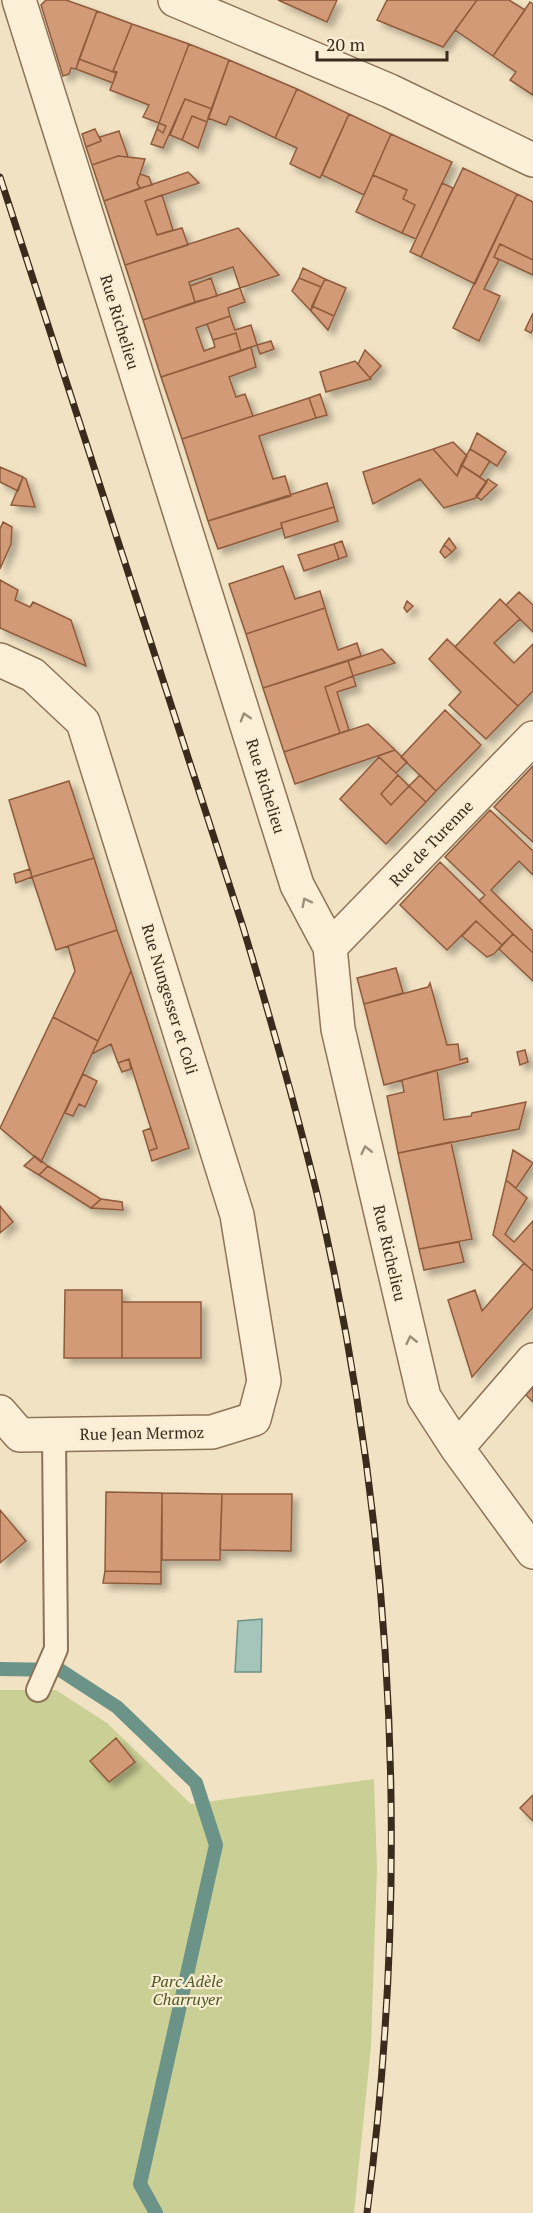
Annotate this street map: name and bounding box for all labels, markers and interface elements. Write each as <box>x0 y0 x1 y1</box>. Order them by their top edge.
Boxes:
scale bar <box>317 24 448 62</box>
text: 20 m <box>326 32 366 56</box>
street label: Rue Richelieu <box>95 272 145 372</box>
one-way arrow <box>239 712 252 723</box>
street label: Rue Richelieu <box>241 736 291 836</box>
street label: Rue de Turenne <box>384 795 478 891</box>
one-way arrow <box>302 897 313 908</box>
street label: Rue Nungesser et Coli <box>137 921 203 1077</box>
one-way arrow <box>361 1146 374 1156</box>
street label: Rue Richelieu <box>368 1203 412 1303</box>
one-way arrow <box>405 1335 418 1345</box>
street label: Rue Jean Mermoz <box>80 1421 204 1445</box>
park label: Parc Adèle Charruyer <box>150 1970 223 2010</box>

